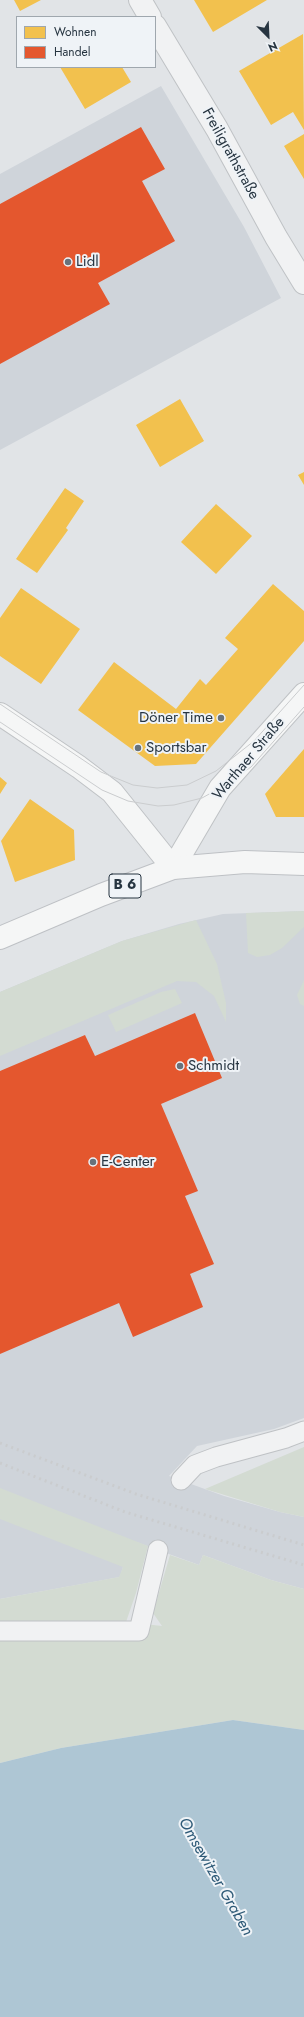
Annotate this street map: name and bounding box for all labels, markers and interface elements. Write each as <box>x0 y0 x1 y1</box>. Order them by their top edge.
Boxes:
legend <box>16 16 156 68</box>
north arrow <box>248 16 288 56</box>
text: Wohnen <box>54 23 97 41</box>
text: N <box>266 38 280 56</box>
text: Handel <box>54 43 90 61</box>
street label: Freiligrathstraße <box>197 105 263 203</box>
place label: Lidl <box>76 253 99 271</box>
marker: Lidl <box>63 257 73 267</box>
place label: Döner Time <box>139 709 213 727</box>
marker: Döner Time <box>216 713 226 723</box>
street label: Warthaer Straße <box>209 714 289 804</box>
place label: Sportsbar <box>146 739 207 757</box>
marker: Sportsbar <box>133 743 143 753</box>
road number: B 6 <box>109 874 141 898</box>
place label: Schmidt <box>188 1057 239 1075</box>
marker: Schmidt <box>175 1061 185 1071</box>
place label: E-Center <box>101 1153 155 1171</box>
marker: E-Center <box>88 1157 98 1167</box>
water label: Omsewitzer Graben <box>173 1815 257 1939</box>

